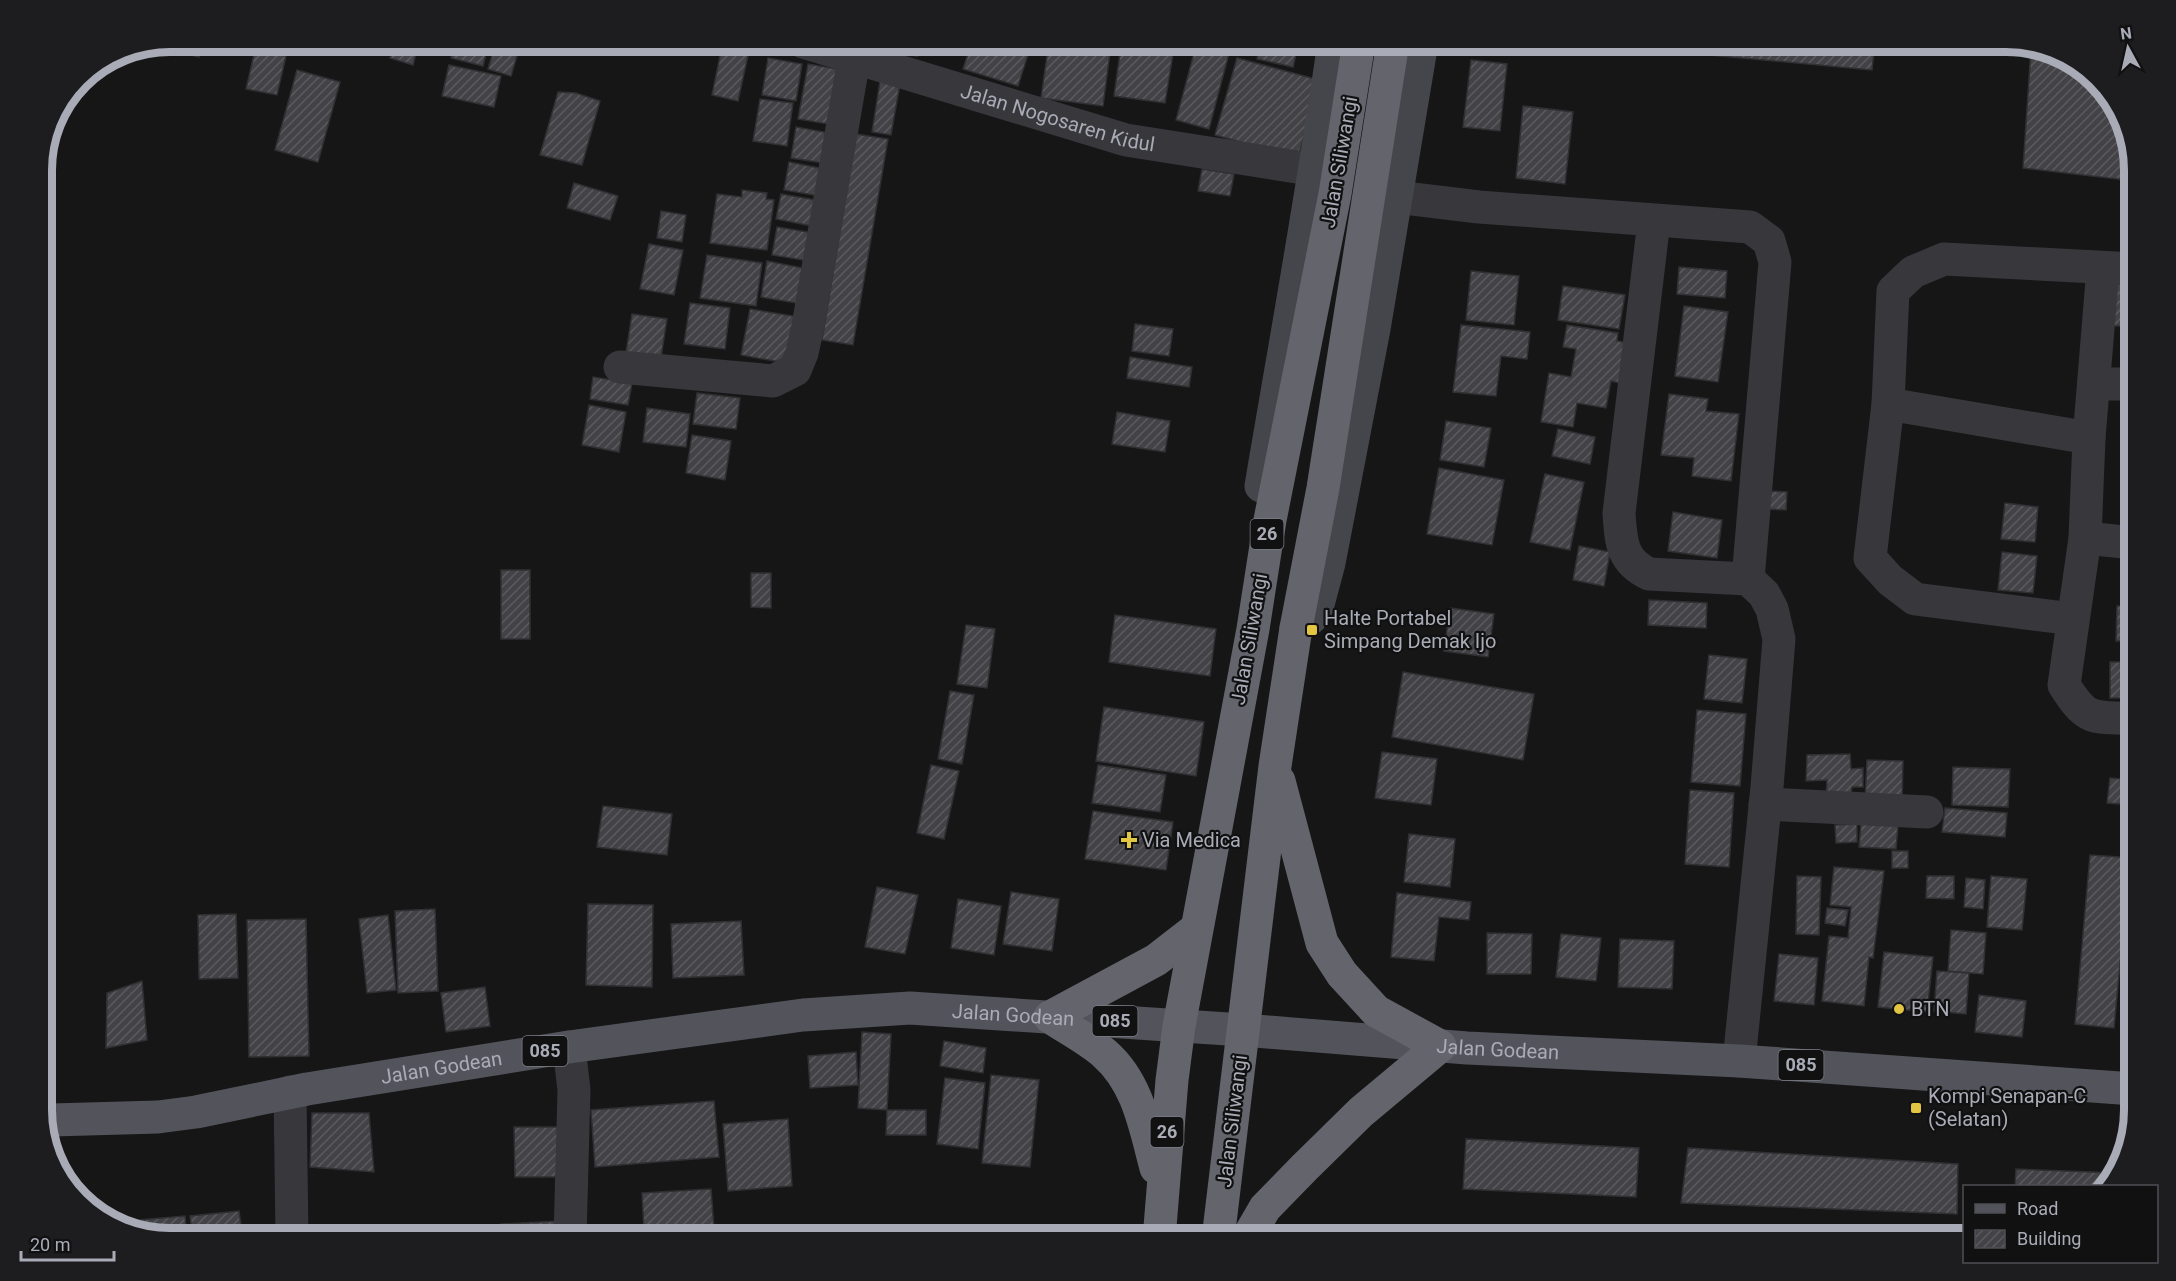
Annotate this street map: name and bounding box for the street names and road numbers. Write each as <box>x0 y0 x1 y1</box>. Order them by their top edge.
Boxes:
street label: Jalan Nogosaren Kidul <box>958 79 1157 156</box>
street label: Jalan Siliwangi <box>1316 94 1362 230</box>
road number: 26 <box>1250 519 1284 549</box>
street label: Jalan Siliwangi <box>1226 571 1272 707</box>
street label: Jalan Godean <box>951 999 1075 1031</box>
road number: 085 <box>1092 1006 1138 1036</box>
street label: Jalan Godean <box>1436 1034 1560 1064</box>
road number: 085 <box>522 1036 568 1066</box>
street label: Jalan Godean <box>379 1046 504 1089</box>
road number: 085 <box>1778 1050 1824 1080</box>
street label: Jalan Siliwangi <box>1212 1053 1252 1189</box>
road number: 26 <box>1150 1117 1184 1147</box>

